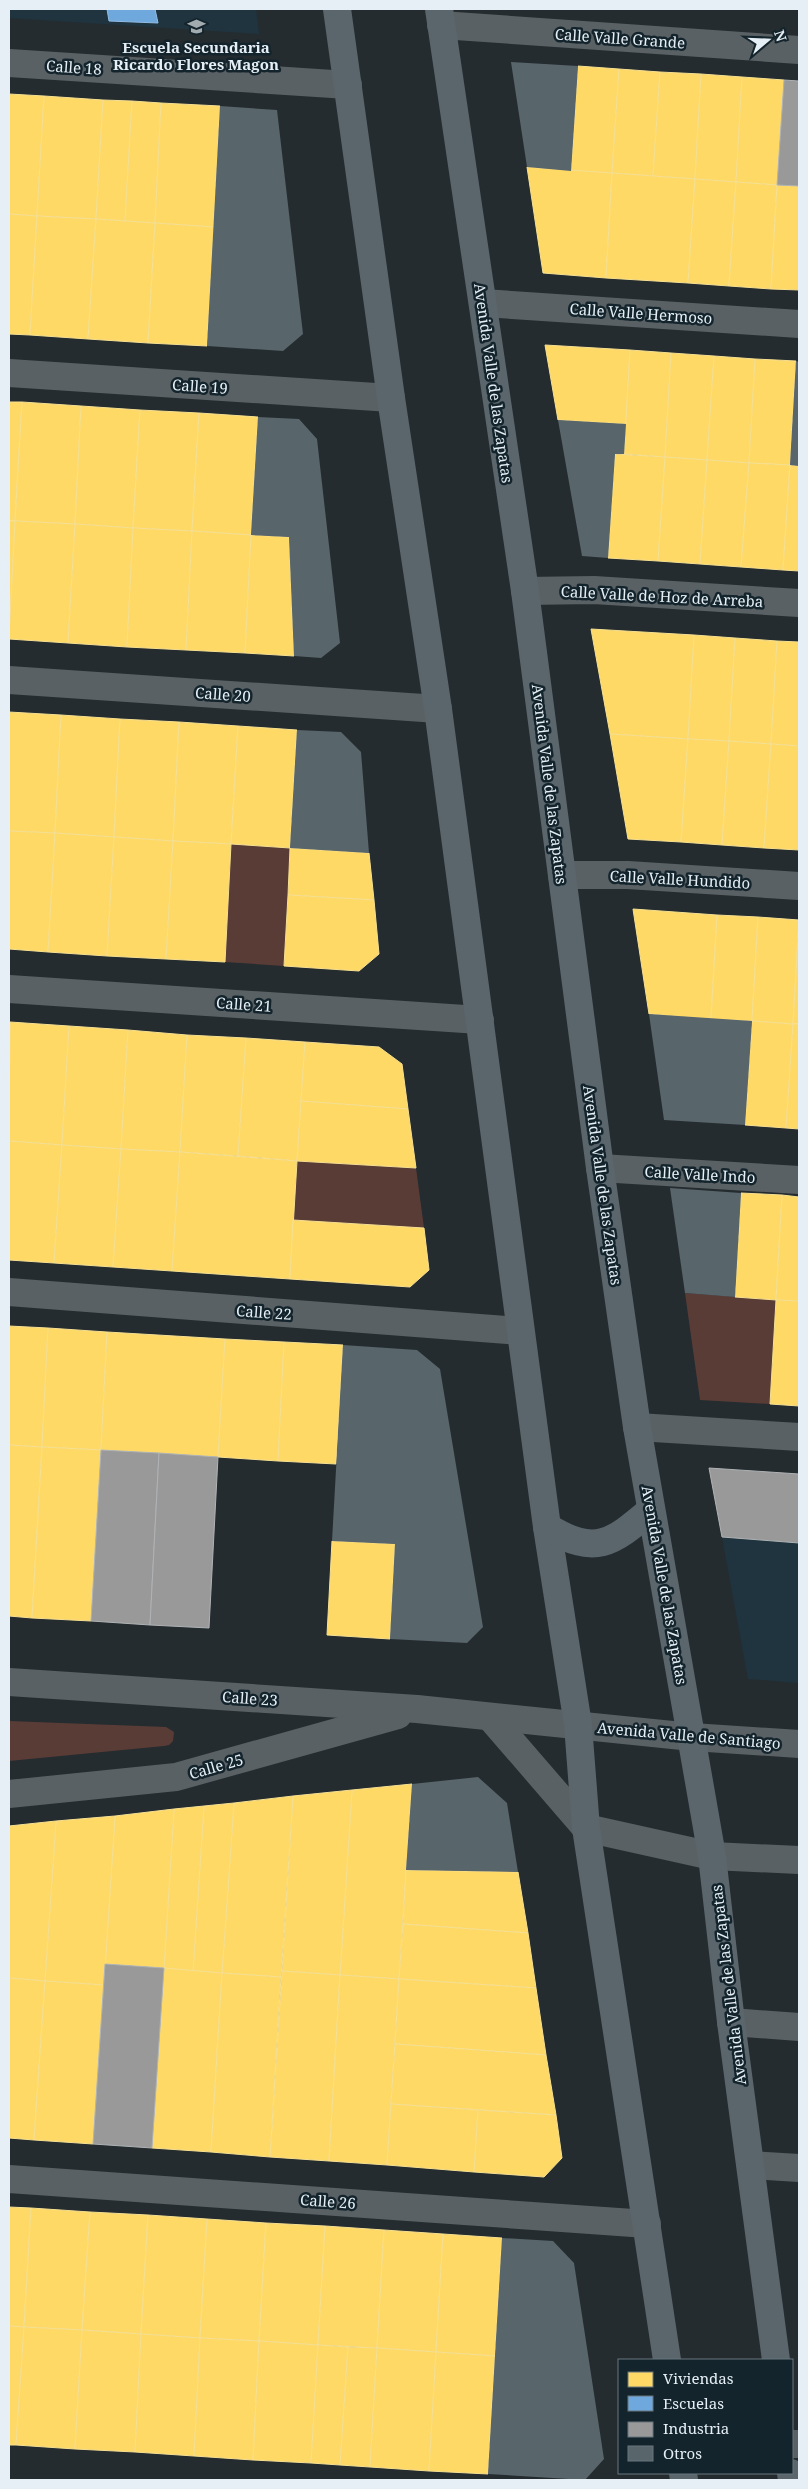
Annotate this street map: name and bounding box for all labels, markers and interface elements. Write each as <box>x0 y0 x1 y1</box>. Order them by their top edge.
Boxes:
north arrow <box>743 15 793 65</box>
school or university icon: Escuela Secundaria Ricardo Flores Magon <box>186 16 206 36</box>
street label: Calle Valle Grande <box>554 23 686 53</box>
text: N <box>770 27 792 44</box>
place label: Escuela Secundaria Ricardo Flores Magon <box>113 37 279 74</box>
street label: Calle 18 <box>46 55 102 79</box>
street label: Avenida Valle de las Zapatas <box>470 282 518 484</box>
street label: Calle Valle Hermoso <box>569 298 713 328</box>
street label: Calle 19 <box>172 374 228 398</box>
street label: Calle Valle de Hoz de Arreba <box>560 581 764 611</box>
street label: Calle 20 <box>195 682 251 706</box>
street label: Avenida Valle de las Zapatas <box>528 683 572 886</box>
street label: Calle Valle Hundido <box>609 865 751 893</box>
street label: Calle 21 <box>216 992 272 1016</box>
street label: Avenida Valle de las Zapatas <box>579 1084 627 1286</box>
street label: Calle Valle Indo <box>644 1161 756 1187</box>
street label: Calle 22 <box>236 1300 292 1324</box>
street label: Avenida Valle de las Zapatas <box>638 1484 692 1686</box>
street label: Calle 23 <box>222 1686 278 1710</box>
street label: Avenida Valle de Santiago <box>596 1717 782 1753</box>
street label: Calle 25 <box>186 1749 246 1783</box>
street label: Avenida Valle de las Zapatas <box>706 1883 750 2086</box>
street label: Calle 26 <box>300 2189 356 2213</box>
legend <box>618 2359 793 2474</box>
text: Viviendas <box>663 2368 734 2388</box>
text: Escuelas <box>663 2393 724 2413</box>
text: Industria <box>663 2418 729 2438</box>
text: Otros <box>663 2443 702 2463</box>

